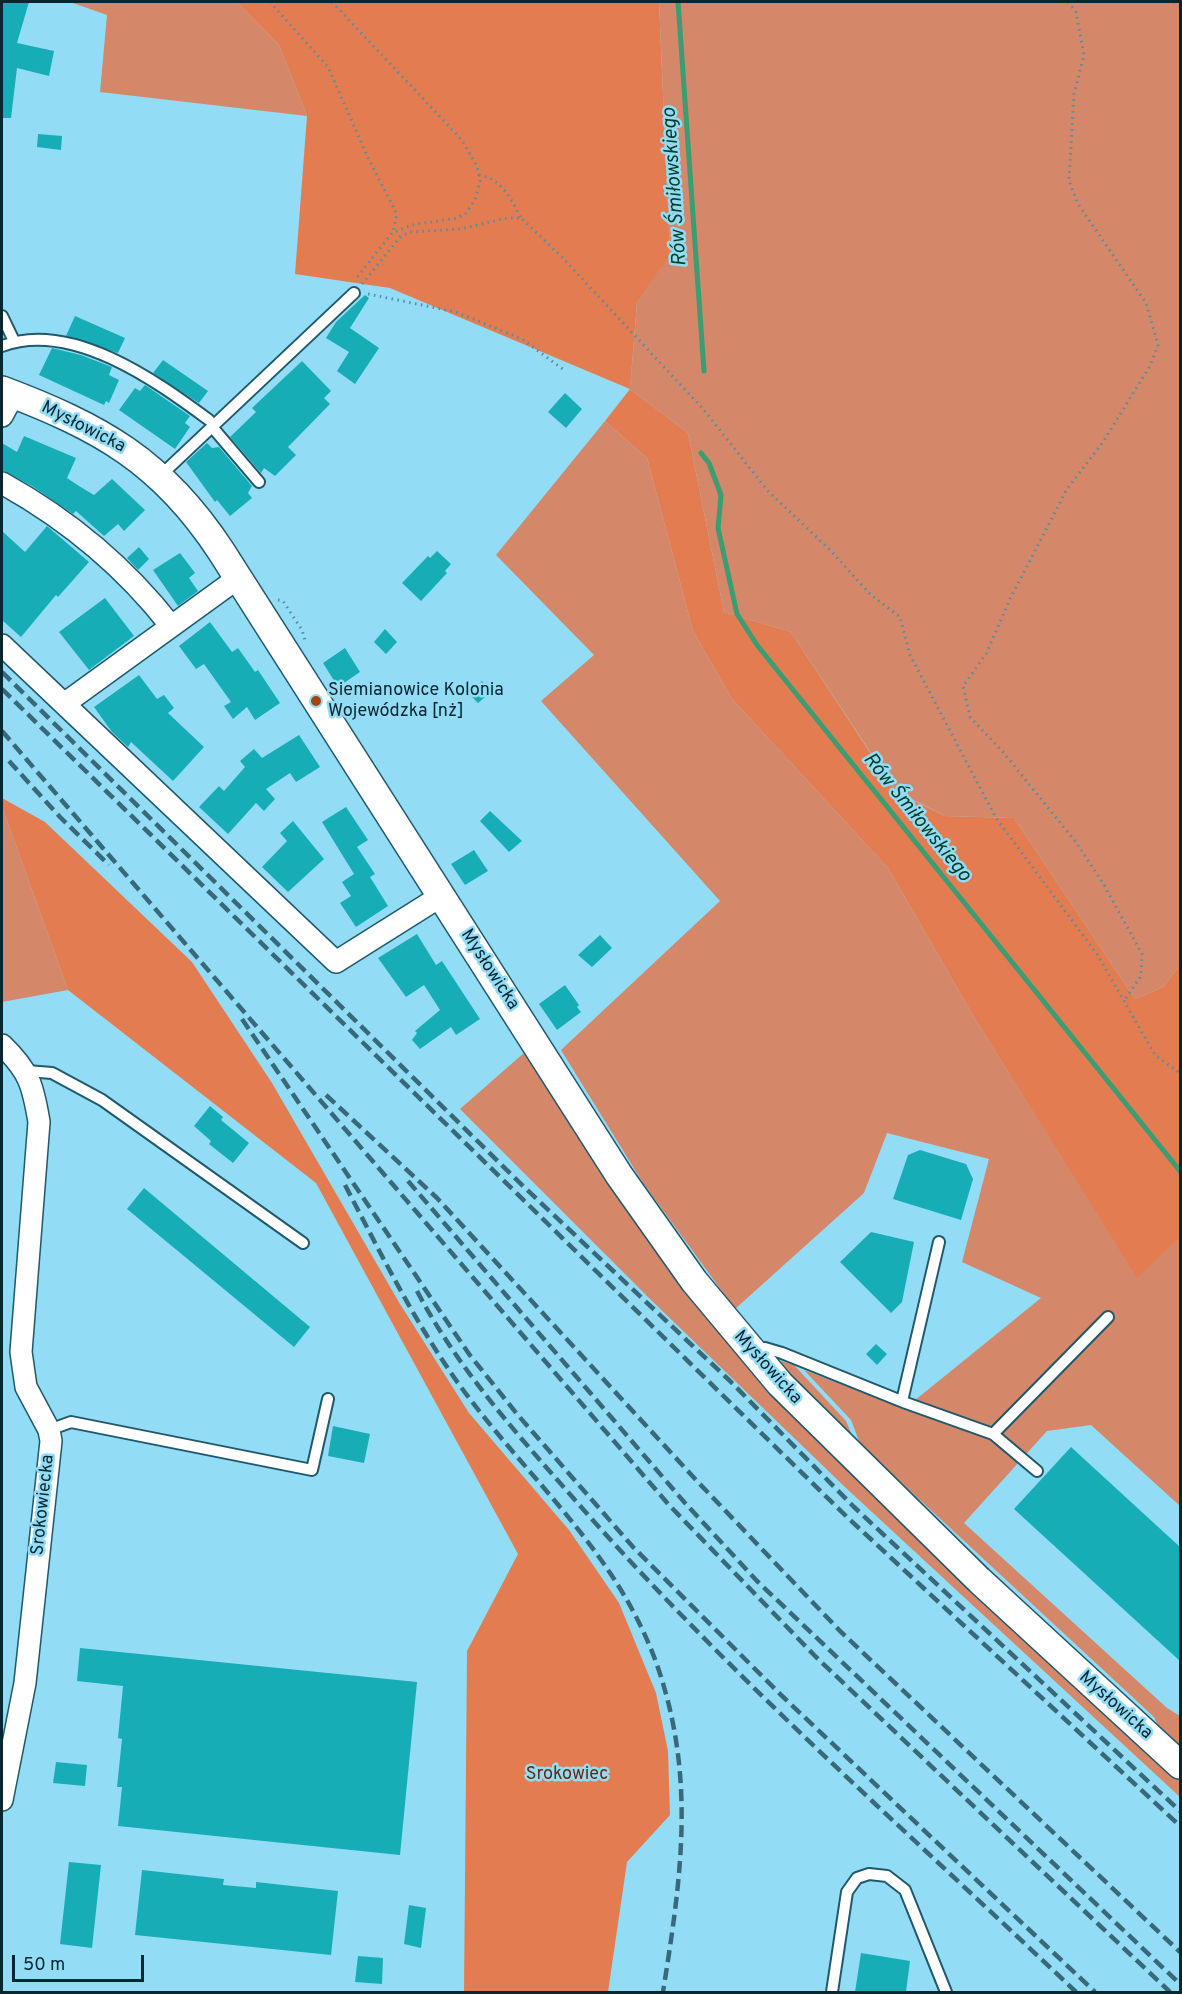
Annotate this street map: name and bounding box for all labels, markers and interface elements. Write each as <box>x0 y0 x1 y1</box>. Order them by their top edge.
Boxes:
water label: Rów Śmiłowskiego <box>658 107 694 267</box>
street label: Mysłowicka <box>37 398 129 458</box>
place label: Siemianowice Kolonia Wojewódzka [nż] <box>328 680 504 722</box>
marker: Siemianowice Kolonia Wojewódzka [nż] <box>309 694 323 708</box>
water label: Rów Śmiłowskiego <box>857 749 975 887</box>
street label: Mysłowicka <box>455 926 523 1014</box>
street label: Mysłowicka <box>728 1327 806 1409</box>
street label: Srokowiecka <box>28 1454 60 1556</box>
street label: Mysłowicka <box>1074 1667 1156 1745</box>
park label: Srokowiec <box>526 1764 608 1786</box>
scale bar <box>15 1943 147 1981</box>
text: 50 m <box>23 1954 65 1977</box>

